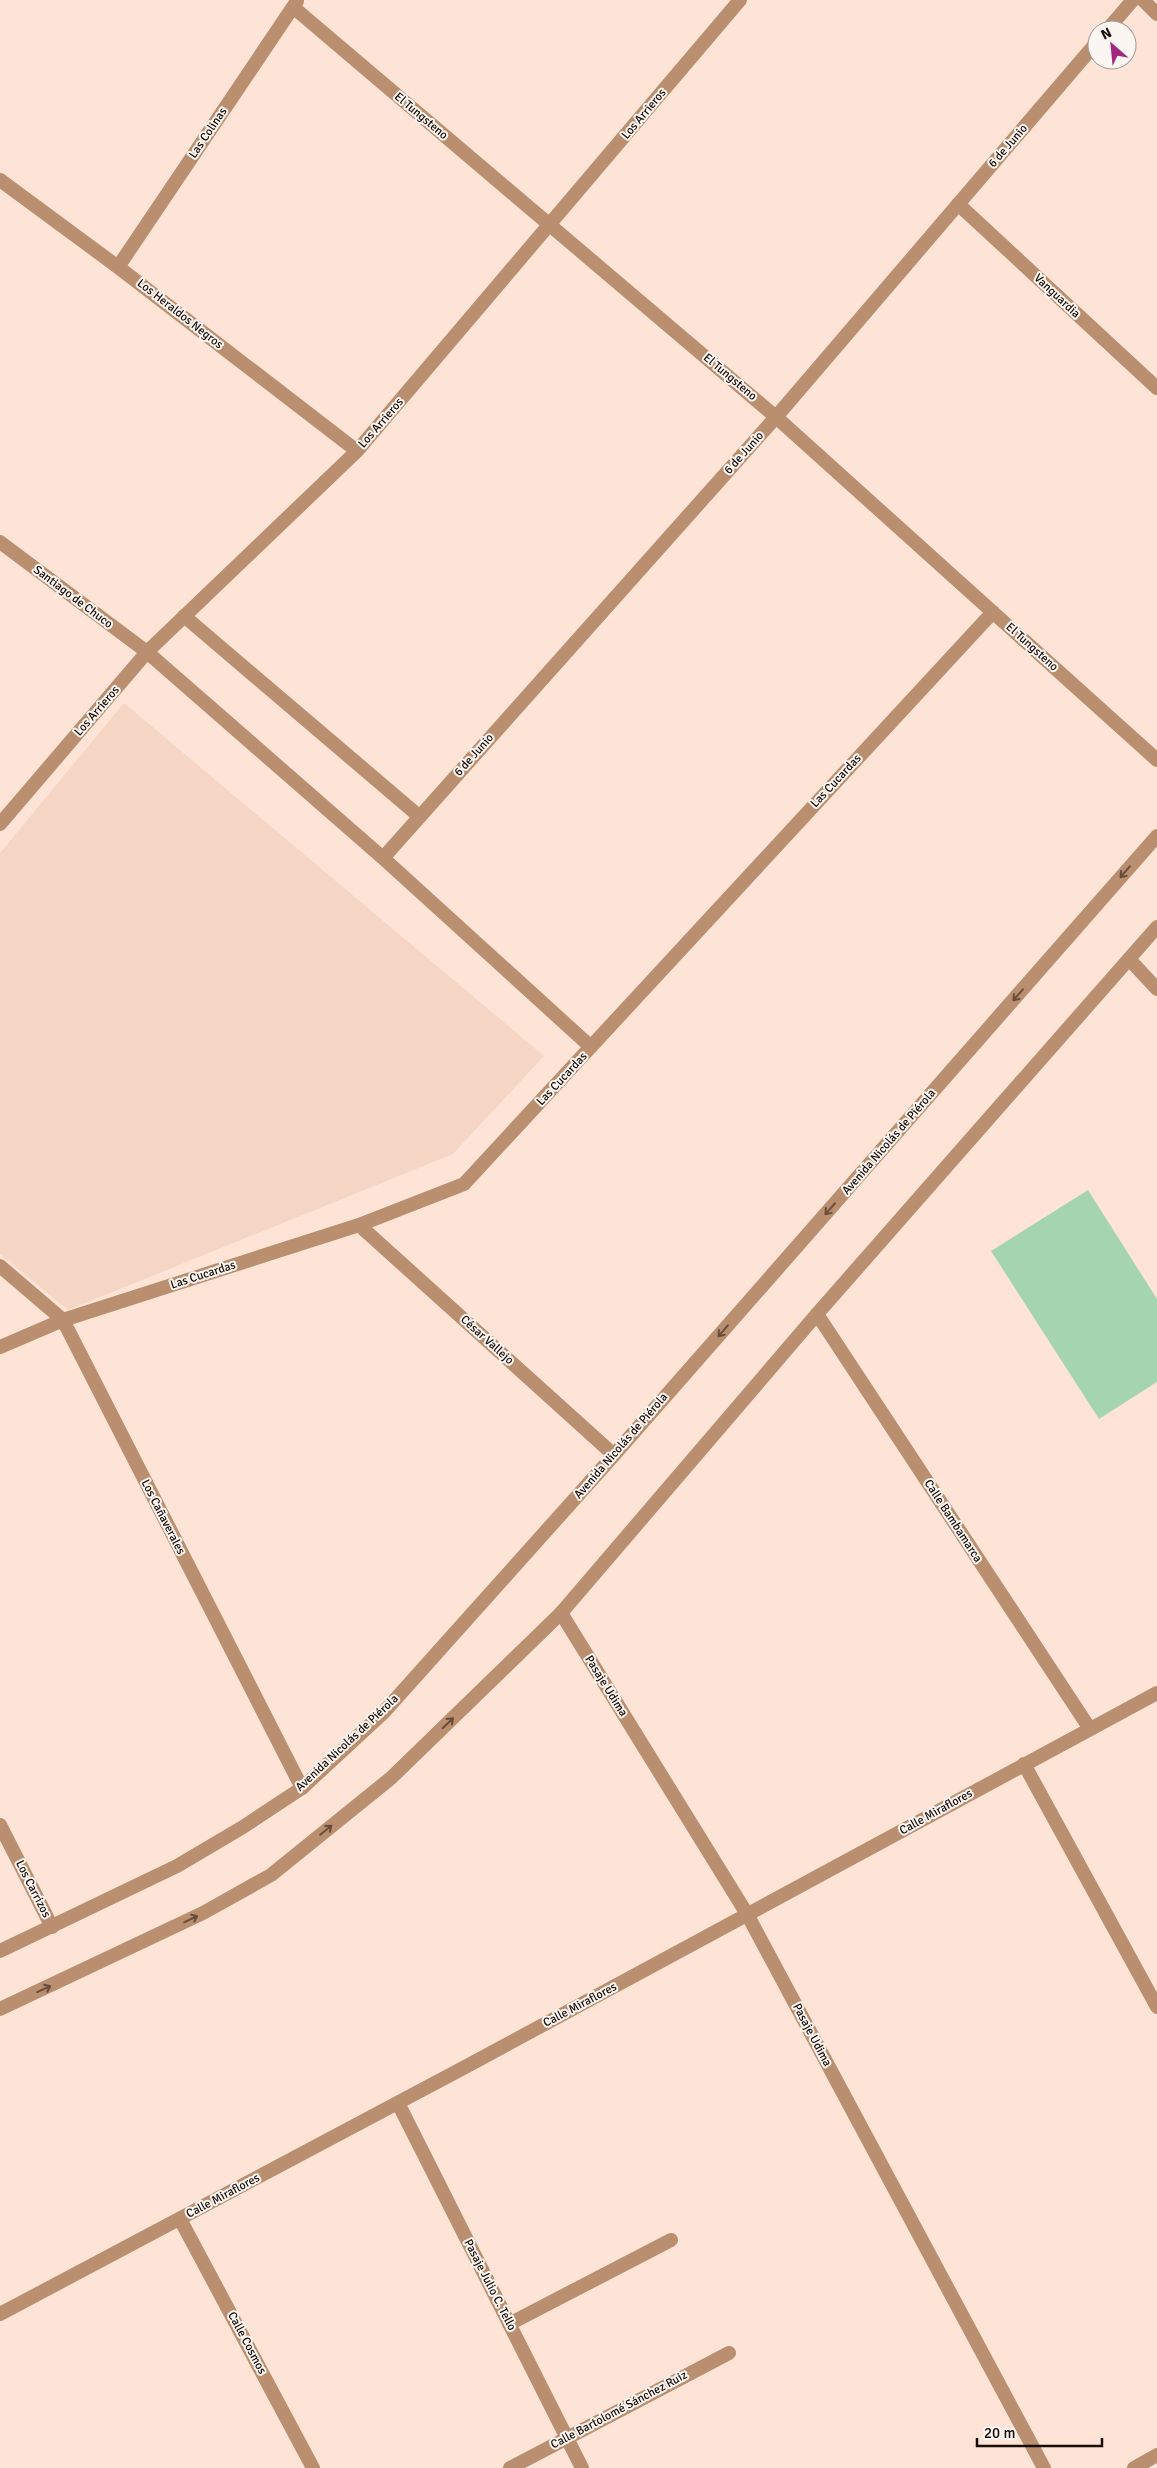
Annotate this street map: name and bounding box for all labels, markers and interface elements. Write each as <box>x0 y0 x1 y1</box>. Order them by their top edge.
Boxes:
north arrow <box>1087 20 1137 70</box>
text: N <box>1098 24 1115 44</box>
street label: Los Arrieros <box>619 86 669 142</box>
street label: El Tungsteno <box>391 89 451 143</box>
street label: Las Colinas <box>186 105 230 161</box>
street label: 6 de Junio <box>985 121 1031 171</box>
street label: Vanguardia <box>1031 271 1083 321</box>
street label: Los Heraldos Negros <box>134 276 226 352</box>
street label: El Tungsteno <box>700 350 760 404</box>
street label: Los Arrieros <box>355 395 407 451</box>
street label: 6 de Junio <box>721 429 767 477</box>
street label: Santiago de Chuco <box>30 562 116 632</box>
street label: El Tungsteno <box>1003 620 1061 674</box>
street label: Los Arrieros <box>71 683 123 739</box>
street label: 6 de Junio <box>451 731 497 779</box>
street label: Las Cucardas <box>807 751 865 811</box>
one-way arrow <box>1119 866 1131 879</box>
one-way arrow <box>1012 988 1023 1001</box>
street label: Las Cucardas <box>533 1049 591 1109</box>
street label: Avenida Nicolás de Piérola <box>839 1086 939 1198</box>
one-way arrow <box>824 1202 836 1215</box>
street label: Las Cucardas <box>169 1257 237 1293</box>
street label: César Vallejo <box>457 1312 517 1368</box>
one-way arrow <box>717 1324 728 1337</box>
street label: Avenida Nicolás de Piérola <box>571 1390 671 1502</box>
street label: Los Cañaverales <box>138 1477 188 1557</box>
street label: Calle Bambamarca <box>921 1477 985 1565</box>
street label: Pasaje Udima <box>581 1653 631 1719</box>
street label: Avenida Nicolás de Piérola <box>292 1691 402 1795</box>
one-way arrow <box>442 1717 455 1729</box>
street label: Calle Miraflores <box>897 1786 975 1838</box>
one-way arrow <box>320 1824 333 1835</box>
street label: Los Carrizos <box>12 1858 54 1920</box>
one-way arrow <box>183 1913 198 1923</box>
street label: Calle Miraflores <box>541 1979 619 2031</box>
one-way arrow <box>36 1983 51 1993</box>
street label: Pasaje Udima <box>789 2001 835 2069</box>
street label: Calle Miraflores <box>184 2170 262 2222</box>
street label: Pasaje Julio C. Tello <box>461 2237 519 2333</box>
street label: Calle Cosmos <box>224 2309 270 2377</box>
street label: Calle Bartolomé Sánchez Ruiz <box>548 2368 690 2452</box>
scale bar <box>977 2416 1102 2448</box>
text: 20 m <box>984 2424 1015 2442</box>

